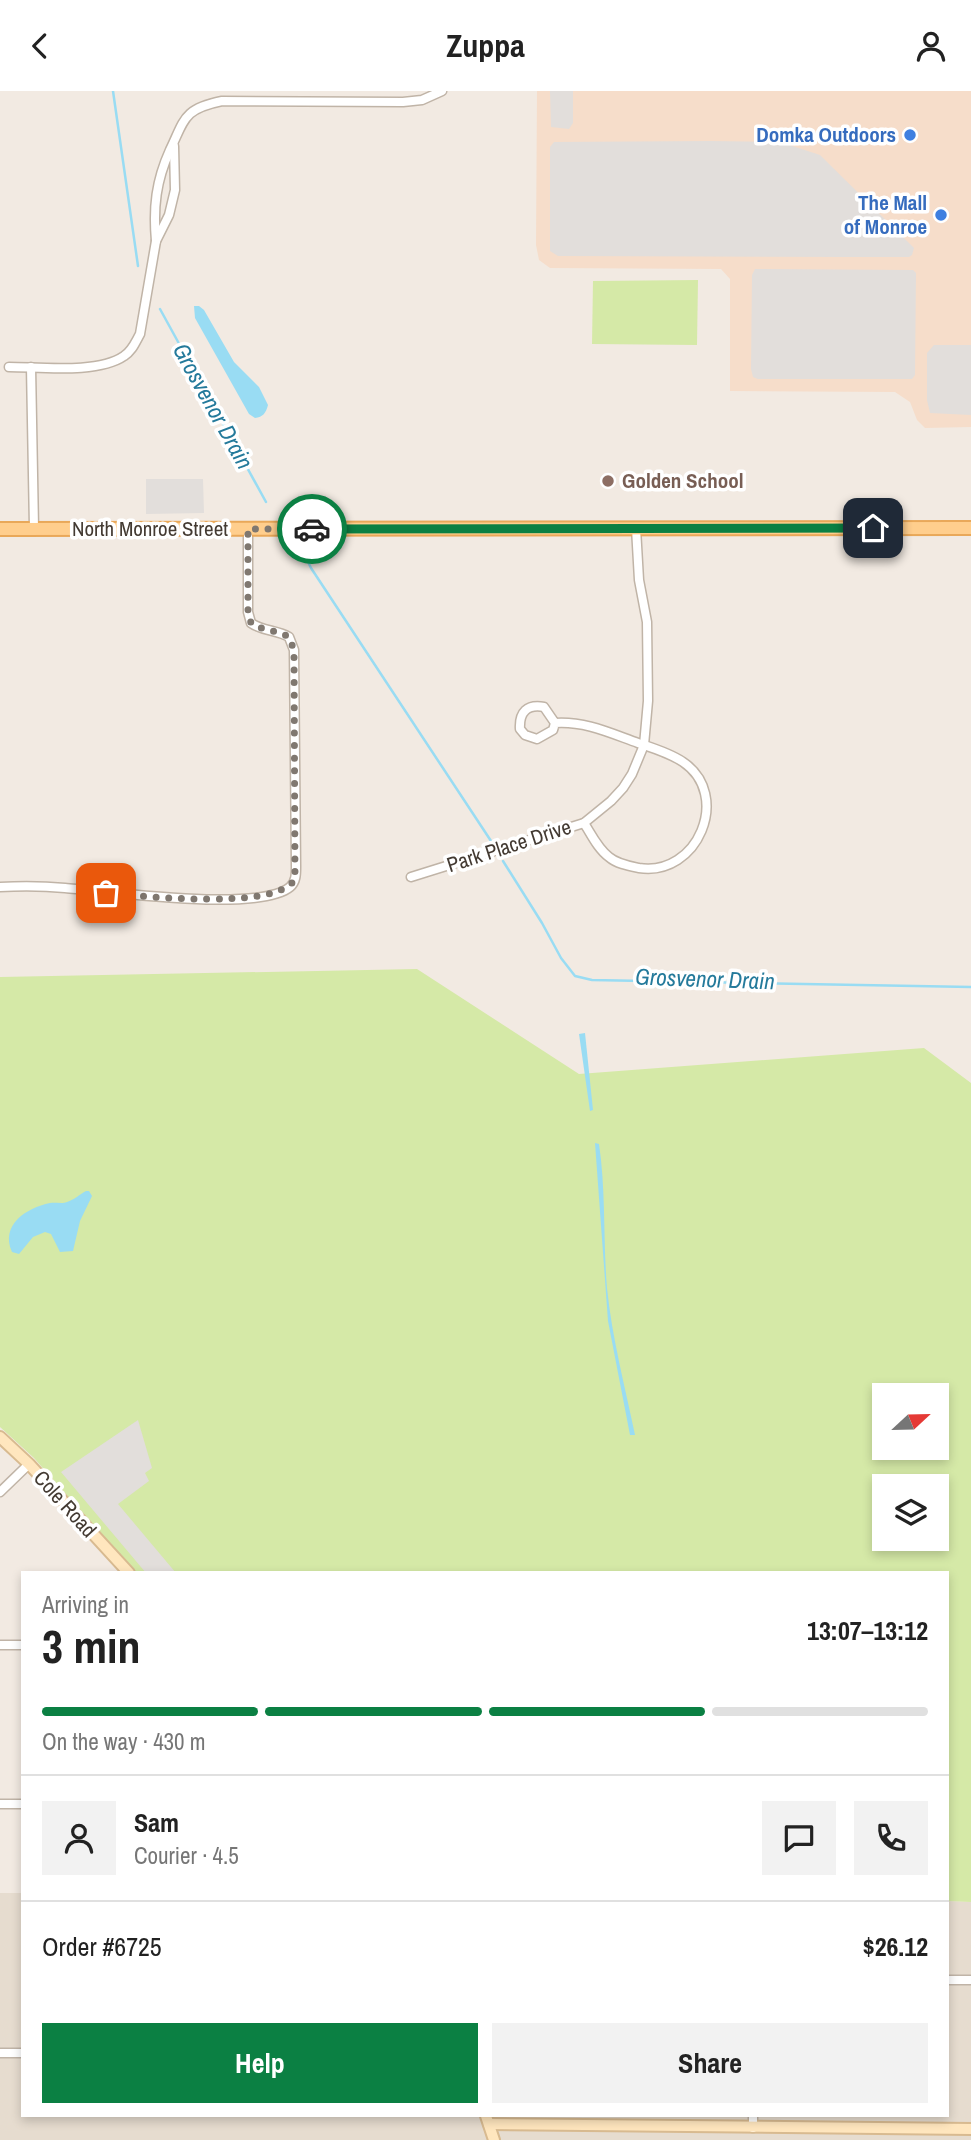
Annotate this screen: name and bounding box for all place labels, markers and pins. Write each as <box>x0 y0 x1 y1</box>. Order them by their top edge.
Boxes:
place label: Domka Outdoors <box>756 120 896 149</box>
marker: Domka Outdoors <box>902 127 918 143</box>
place label: The Mall of Monroe <box>844 188 927 241</box>
marker: The Mall of Monroe <box>933 207 949 223</box>
place label: Golden School <box>622 466 744 495</box>
marker: Golden School <box>600 473 616 489</box>
pin <box>843 498 903 558</box>
pin <box>76 863 136 923</box>

